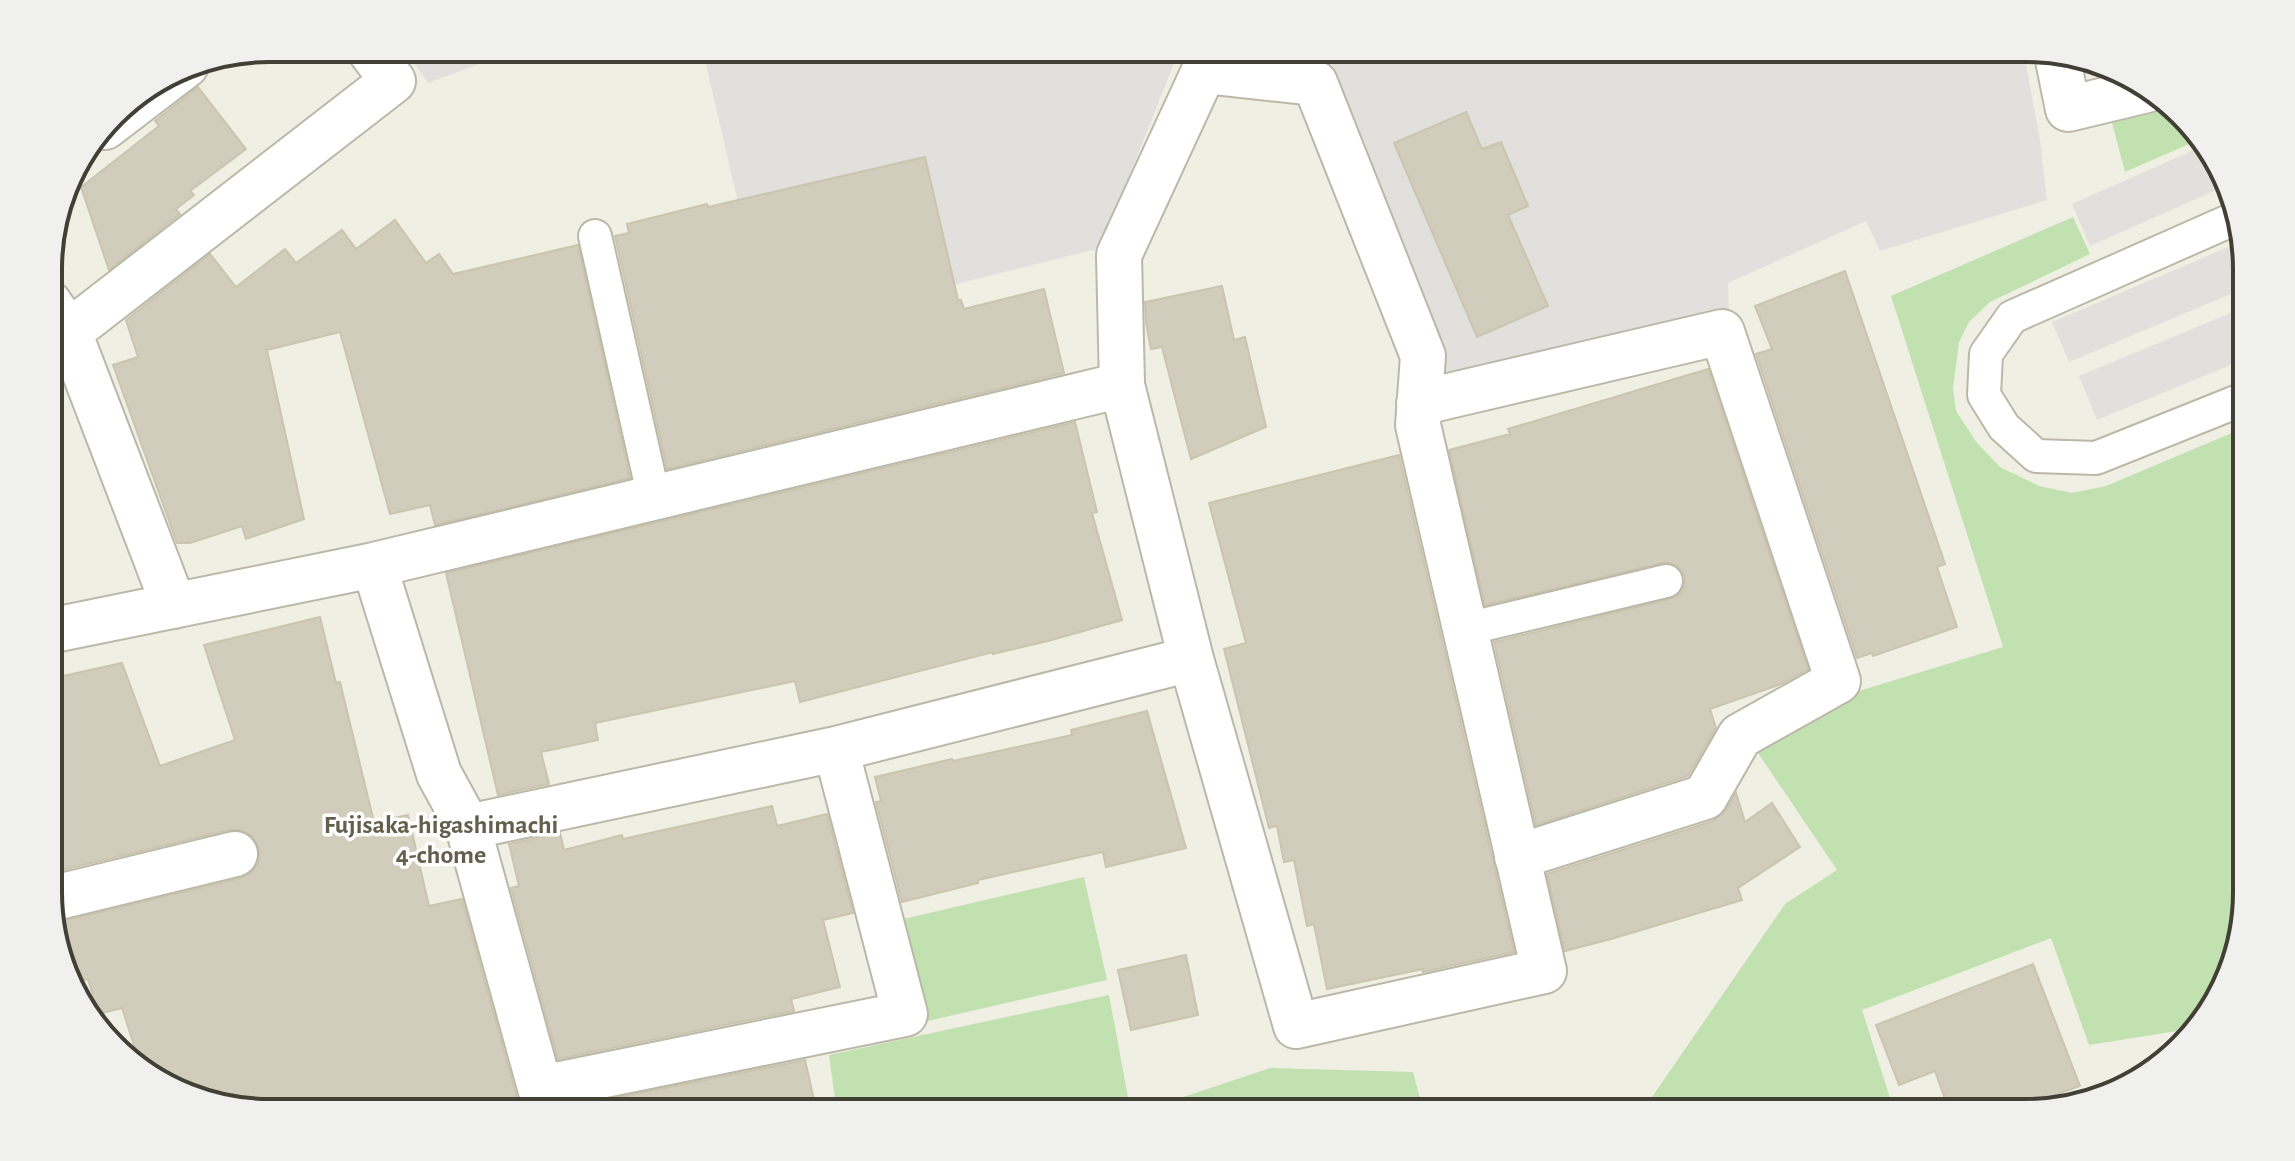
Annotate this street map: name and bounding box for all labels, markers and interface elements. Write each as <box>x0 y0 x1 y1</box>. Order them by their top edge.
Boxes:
district label: Fujisaka-higashimachi 4-chome <box>324 812 558 868</box>

